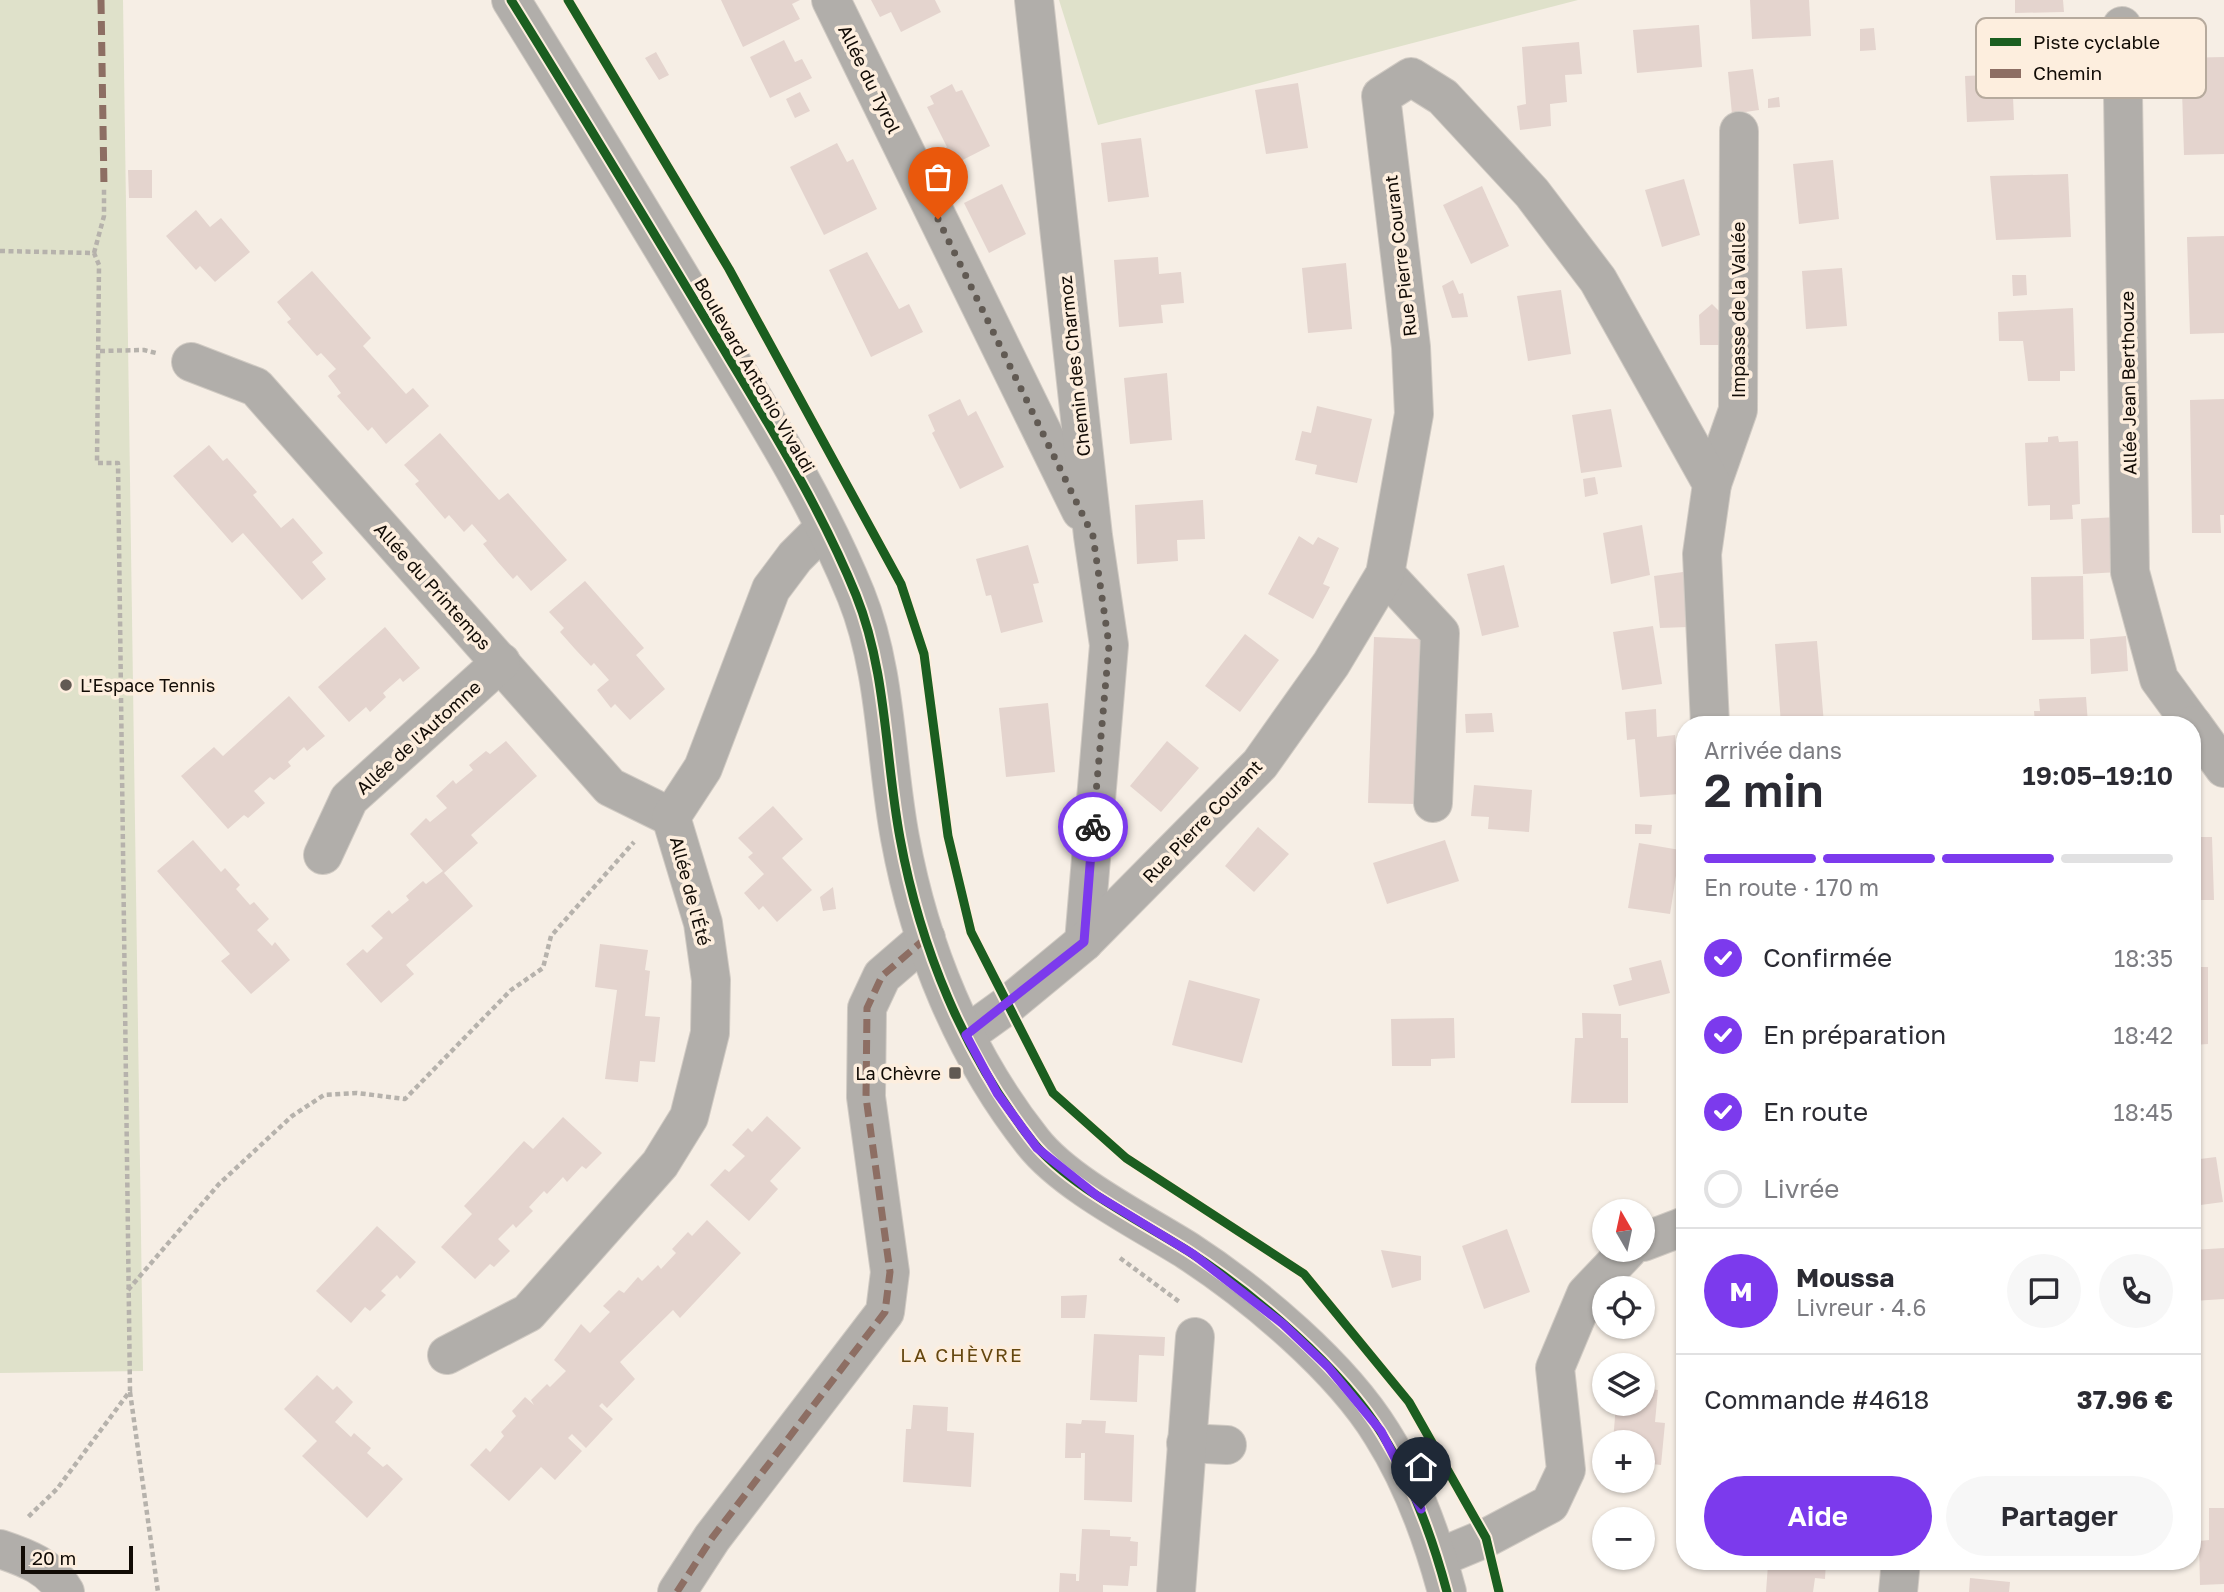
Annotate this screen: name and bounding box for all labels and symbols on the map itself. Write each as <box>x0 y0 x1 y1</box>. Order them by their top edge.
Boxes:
legend <box>1976 18 2206 98</box>
street label: Allée du Tyrol <box>834 21 906 137</box>
text: Piste cyclable <box>2033 30 2160 53</box>
text: Chemin <box>2033 61 2102 84</box>
pin <box>908 147 968 219</box>
street label: Rue Pierre Courant <box>1379 174 1421 338</box>
street label: Impasse de la Vallée <box>1727 222 1749 398</box>
street label: Boulevard Antonio Vivaldi <box>690 273 820 477</box>
street label: Chemin des Charmoz <box>1054 274 1094 458</box>
street label: Allée Jean Berthouze <box>2115 291 2141 475</box>
street label: Allée du Printemps <box>370 518 496 654</box>
place label: L'Espace Tennis <box>80 674 215 696</box>
street label: Allée de l'Automne <box>351 675 485 799</box>
marker: L'Espace Tennis <box>58 677 74 693</box>
street label: Rue Pierre Courant <box>1138 755 1266 887</box>
courier <box>1058 792 1128 862</box>
street label: Allée de l'Été <box>666 834 716 948</box>
place label: La Chèvre <box>855 1062 941 1084</box>
marker: La Chèvre <box>947 1065 963 1081</box>
north arrow <box>1592 1199 1656 1262</box>
district label: LA CHÈVRE <box>900 1343 1024 1366</box>
pin <box>1391 1437 1451 1509</box>
scale bar <box>21 1543 133 1575</box>

